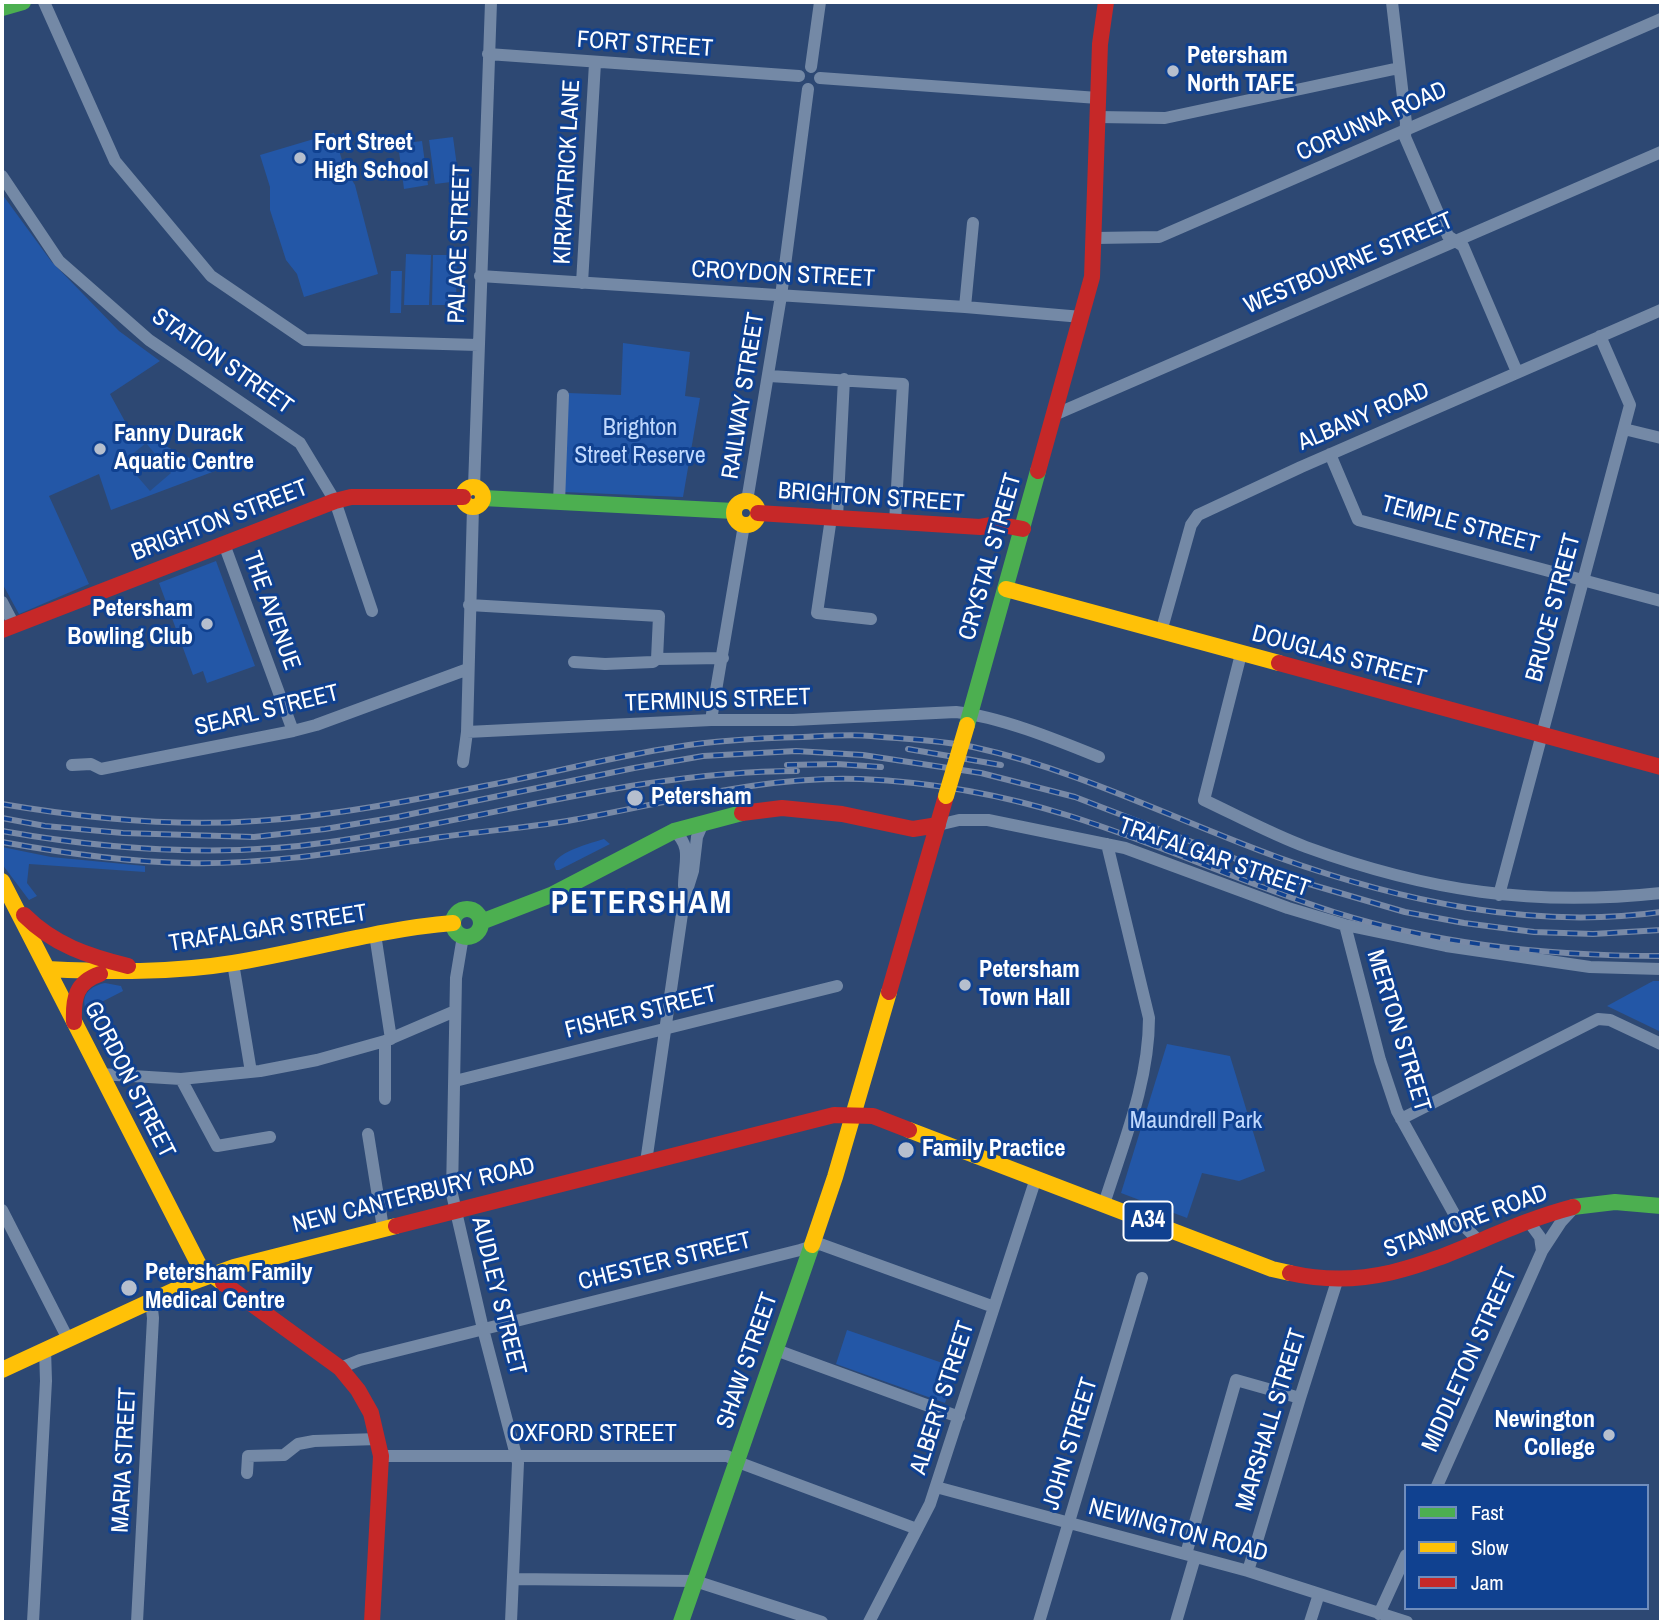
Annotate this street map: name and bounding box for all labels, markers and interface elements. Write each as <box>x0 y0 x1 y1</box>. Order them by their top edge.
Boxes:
street label: FORT STREET <box>576 26 714 64</box>
place label: Petersham North TAFE <box>1187 43 1295 99</box>
marker: Petersham North TAFE <box>1165 63 1181 79</box>
street label: CORUNNA ROAD <box>1292 76 1452 168</box>
street label: KIRKPATRICK LANE <box>549 79 587 265</box>
place label: Fort Street High School <box>314 130 429 186</box>
marker: Fort Street High School <box>292 150 308 166</box>
street label: PALACE STREET <box>443 164 477 324</box>
street label: WESTBOURNE STREET <box>1240 207 1458 321</box>
street label: CROYDON STREET <box>691 256 875 294</box>
street label: STATION STREET <box>146 303 298 421</box>
street label: RAILWAY STREET <box>717 311 771 481</box>
street label: ALBANY ROAD <box>1294 376 1434 458</box>
park label: Brighton Street Reserve <box>574 415 706 471</box>
place label: Fanny Durack Aquatic Centre <box>114 421 254 477</box>
marker: Fanny Durack Aquatic Centre <box>92 441 108 457</box>
street label: CRYSTAL STREET <box>953 470 1029 644</box>
street label: BRIGHTON STREET <box>128 474 312 568</box>
street label: BRIGHTON STREET <box>777 477 965 519</box>
street label: TEMPLE STREET <box>1378 490 1542 560</box>
street label: BRUCE STREET <box>1520 531 1588 685</box>
street label: THE AVENUE <box>236 548 306 674</box>
place label: Petersham Bowling Club <box>67 596 193 652</box>
marker: Petersham Bowling Club <box>199 616 215 632</box>
street label: DOUGLAS STREET <box>1249 620 1429 694</box>
street label: SEARL STREET <box>192 679 342 743</box>
street label: TERMINUS STREET <box>625 683 811 719</box>
place label: Petersham <box>651 784 752 812</box>
marker: Petersham <box>625 788 645 808</box>
street label: TRAFALGAR STREET <box>1115 812 1313 904</box>
district label: PETERSHAM <box>552 885 732 923</box>
street label: TRAFALGAR STREET <box>167 899 369 959</box>
street label: MERTON STREET <box>1360 947 1436 1115</box>
place label: Petersham Town Hall <box>979 957 1080 1013</box>
marker: Petersham Town Hall <box>957 977 973 993</box>
street label: FISHER STREET <box>562 980 720 1046</box>
street label: GORDON STREET <box>77 997 181 1163</box>
park label: Maundrell Park <box>1130 1108 1262 1136</box>
place label: Family Practice <box>922 1136 1065 1164</box>
marker: Family Practice <box>896 1140 916 1160</box>
street label: NEW CANTERBURY ROAD <box>290 1152 538 1240</box>
street label: STANMORE ROAD <box>1380 1179 1552 1265</box>
road number: A34 <box>1124 1202 1172 1240</box>
street label: AUDLEY STREET <box>464 1214 532 1378</box>
street label: CHESTER STREET <box>576 1227 754 1297</box>
place label: Petersham Family Medical Centre <box>145 1260 312 1316</box>
street label: MIDDLETON STREET <box>1416 1263 1524 1457</box>
marker: Petersham Family Medical Centre <box>119 1278 139 1298</box>
street label: SHAW STREET <box>711 1289 785 1433</box>
street label: ALBERT STREET <box>905 1318 981 1478</box>
street label: MARSHALL STREET <box>1231 1325 1313 1515</box>
street label: JOHN STREET <box>1037 1374 1105 1514</box>
street label: MARIA STREET <box>107 1387 143 1533</box>
place label: Newington College <box>1494 1407 1595 1463</box>
street label: OXFORD STREET <box>509 1421 677 1449</box>
marker: Newington College <box>1601 1427 1617 1443</box>
legend <box>1404 1484 1649 1610</box>
street label: NEWINGTON ROAD <box>1085 1493 1271 1569</box>
text: Fast <box>1471 1498 1504 1527</box>
text: Slow <box>1471 1533 1508 1562</box>
text: Jam <box>1471 1568 1504 1597</box>

